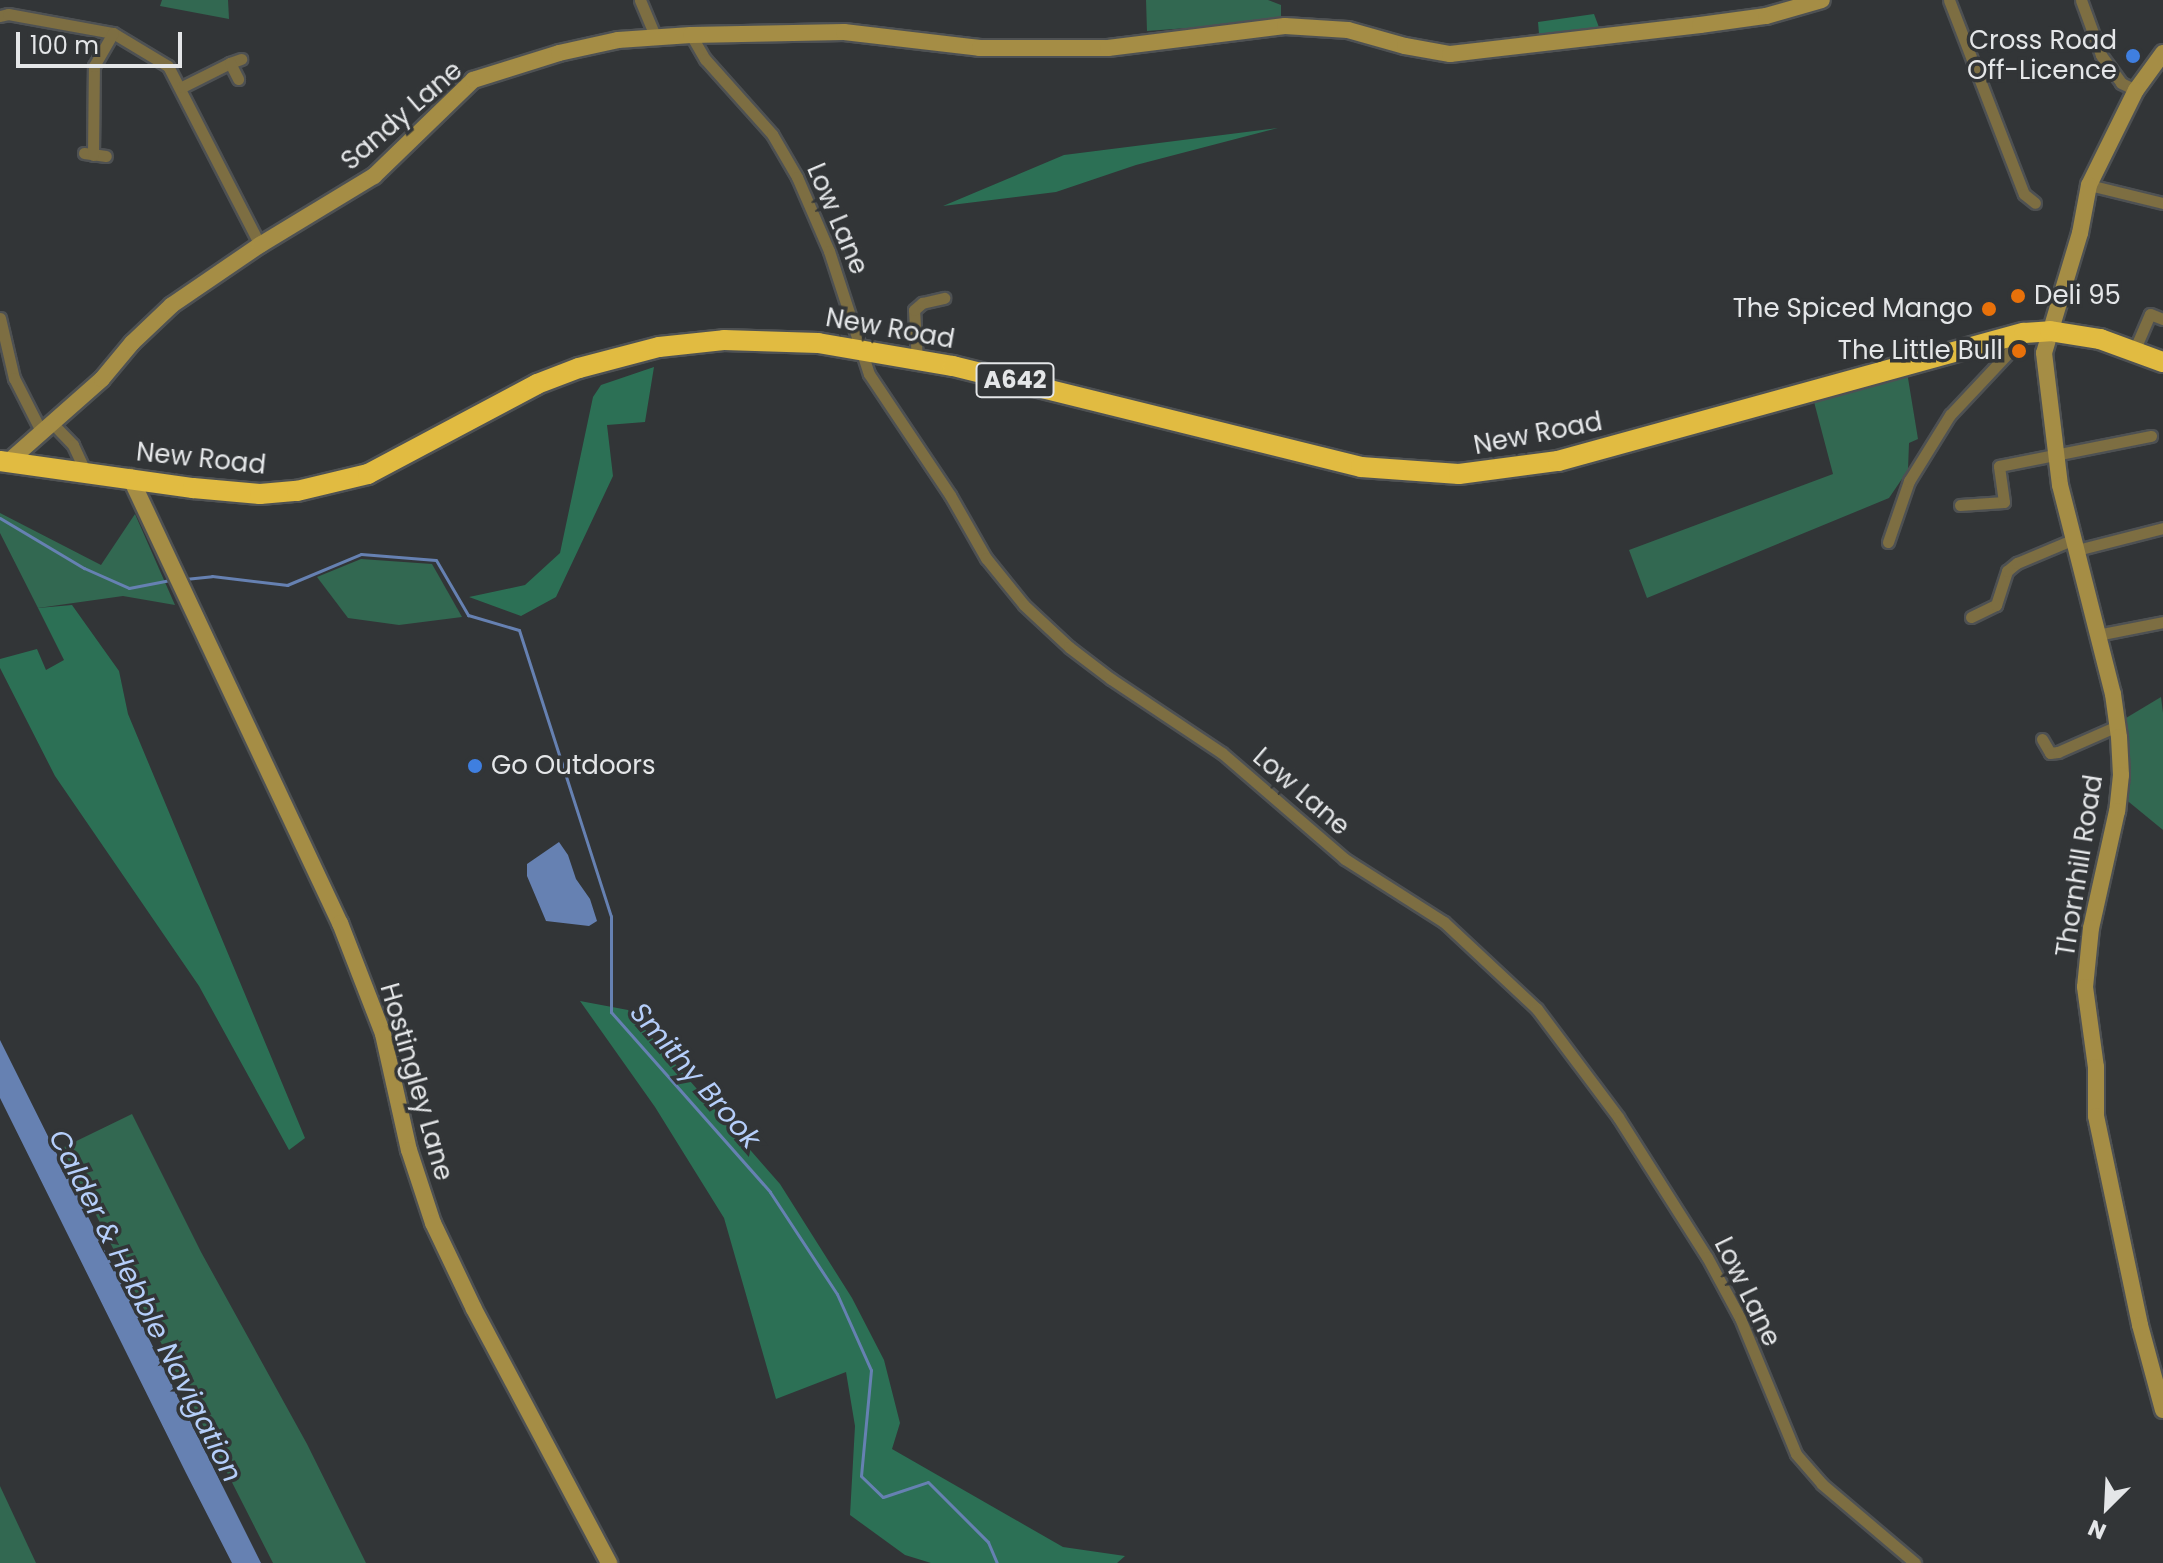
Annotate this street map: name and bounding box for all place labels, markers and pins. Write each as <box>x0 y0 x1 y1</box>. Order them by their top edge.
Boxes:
place label: Cross Road Off-Licence <box>1967 25 2117 86</box>
marker: Cross Road Off-Licence <box>2124 47 2142 65</box>
place label: Deli 95 <box>2034 280 2121 312</box>
marker: Deli 95 <box>2009 287 2027 305</box>
place label: The Spiced Mango <box>1733 293 1973 325</box>
marker: The Spiced Mango <box>1980 300 1998 318</box>
place label: The Little Bull <box>1838 335 2003 367</box>
marker: The Little Bull <box>2010 342 2028 360</box>
place label: Go Outdoors <box>491 750 655 782</box>
marker: Go Outdoors <box>466 757 484 775</box>

